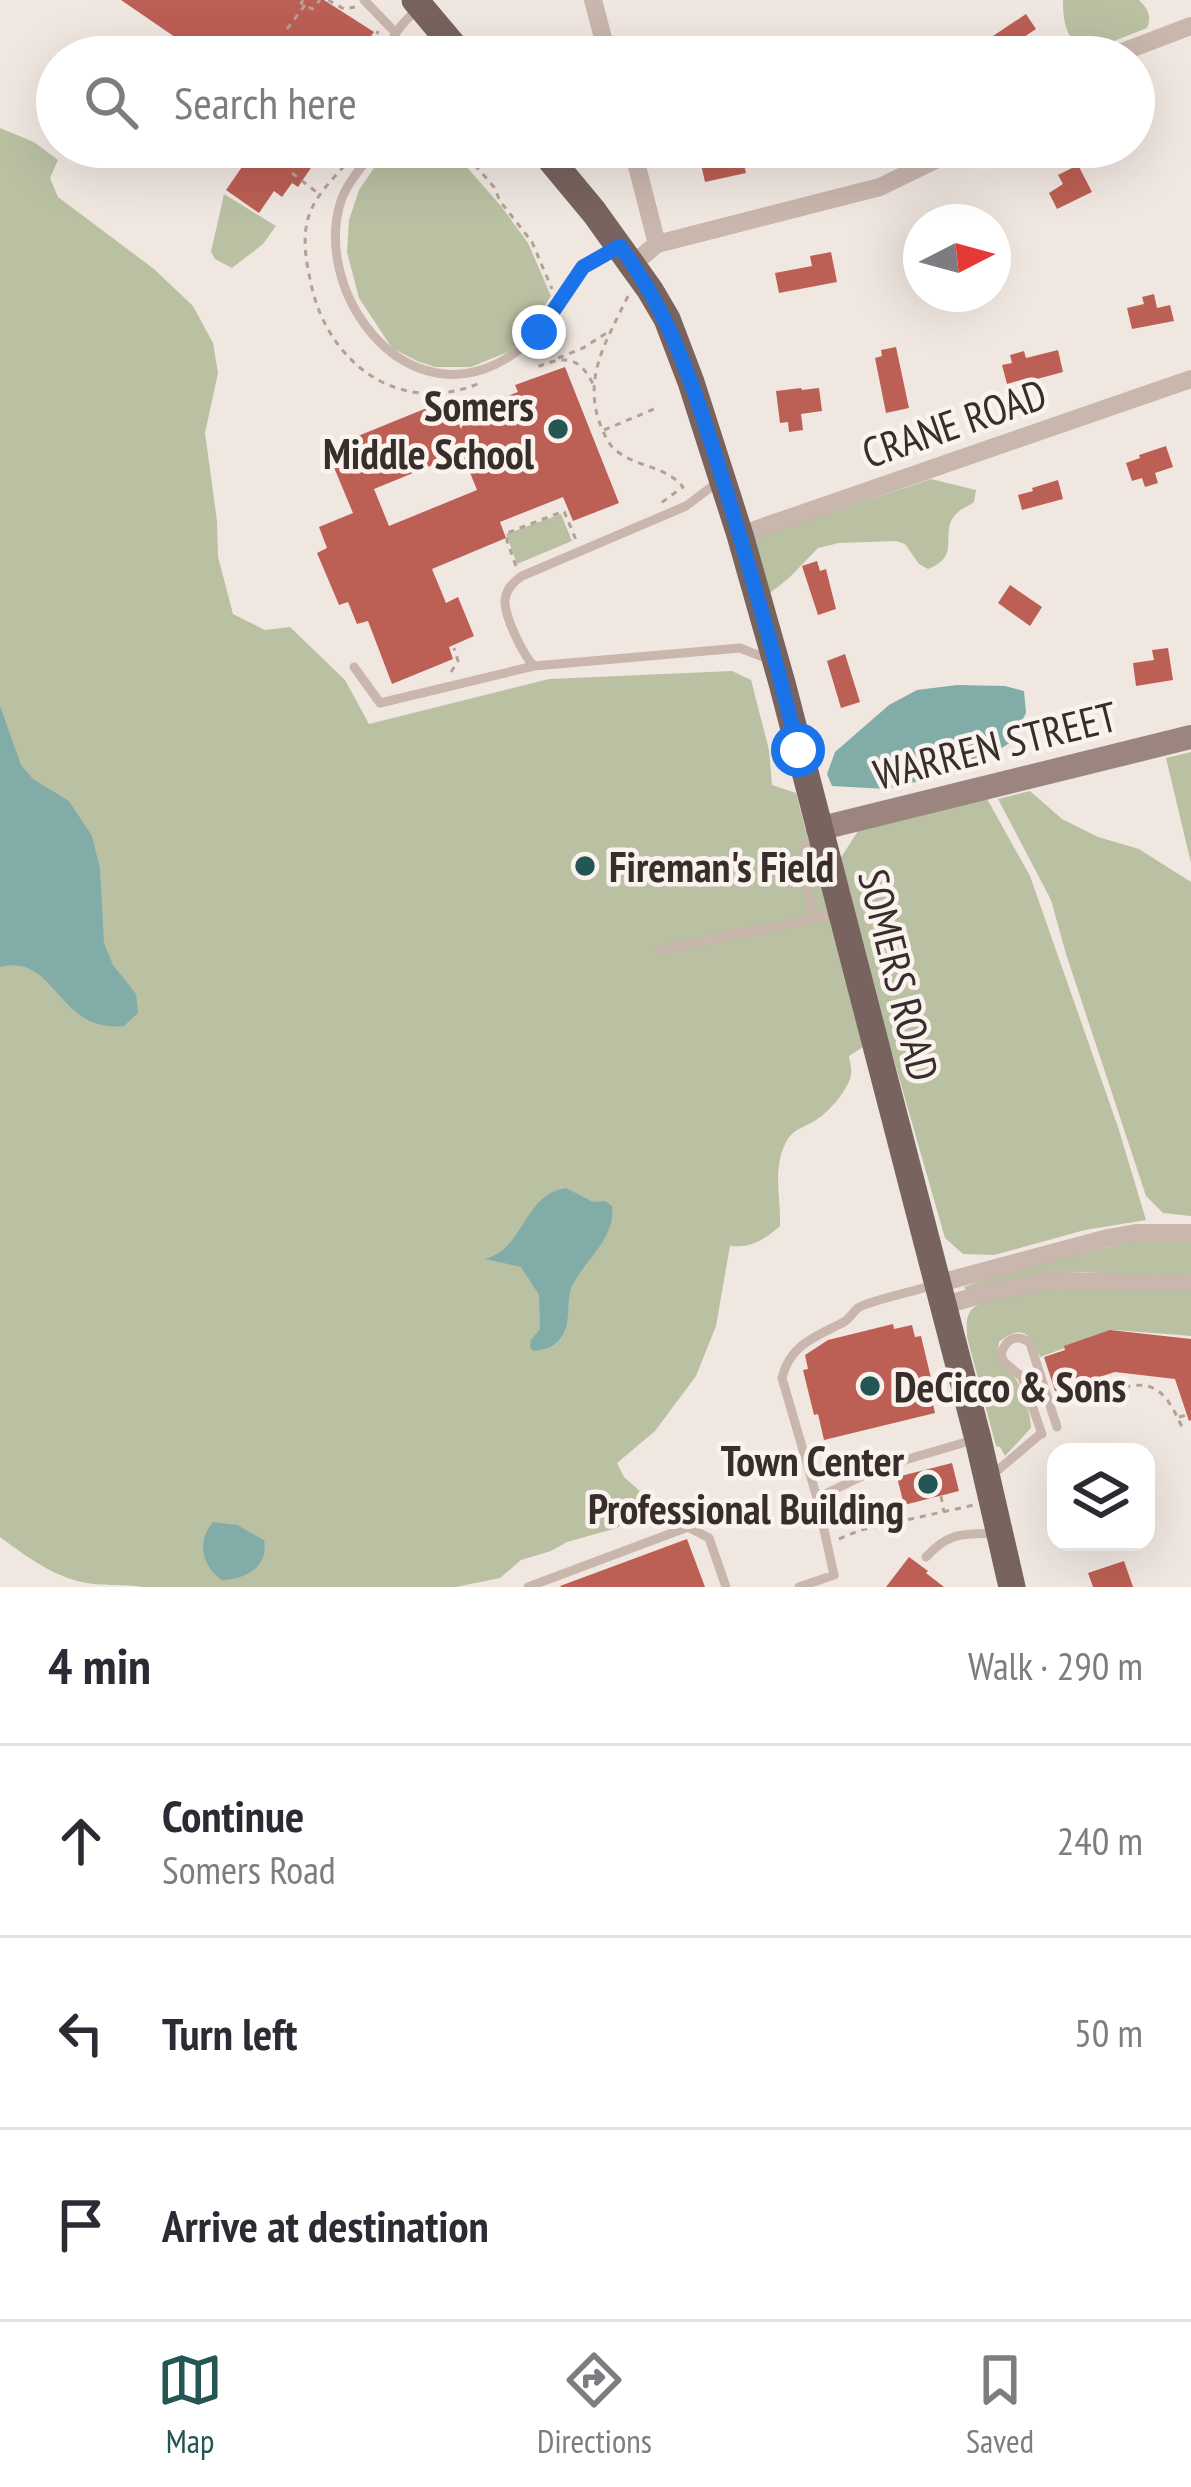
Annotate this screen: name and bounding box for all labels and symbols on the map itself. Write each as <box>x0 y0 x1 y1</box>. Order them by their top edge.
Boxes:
north arrow <box>903 204 1011 312</box>
route end <box>512 305 566 359</box>
street label: CRANE ROAD <box>855 366 1053 480</box>
place label: Somers Middle School <box>323 378 535 481</box>
marker: Somers Middle School <box>545 416 571 442</box>
street label: WARREN STREET <box>868 688 1122 802</box>
route start <box>771 723 825 777</box>
place label: Fireman's Field <box>609 839 834 894</box>
marker: Fireman's Field <box>572 853 598 879</box>
street label: SOMERS ROAD <box>846 864 952 1086</box>
place label: DeCicco & Sons <box>894 1359 1126 1414</box>
marker: DeCicco & Sons <box>857 1373 883 1399</box>
place label: Town Center Professional Building <box>588 1433 905 1536</box>
marker: Town Center Professional Building <box>915 1471 941 1497</box>

